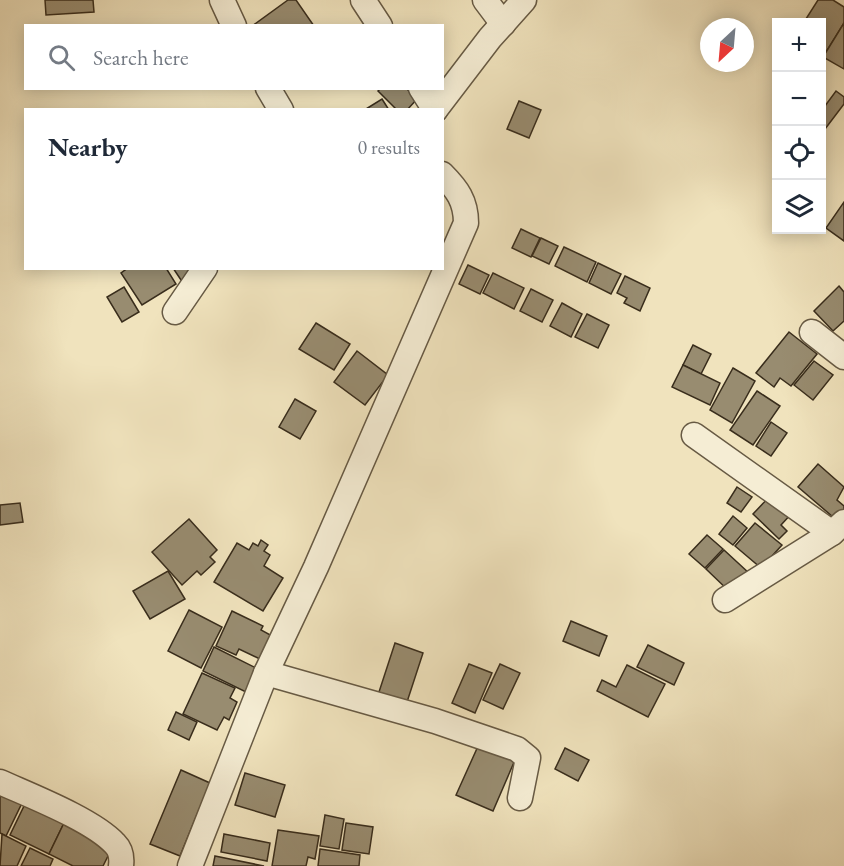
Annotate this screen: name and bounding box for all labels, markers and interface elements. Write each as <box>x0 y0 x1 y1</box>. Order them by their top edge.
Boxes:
north arrow <box>700 18 754 72</box>
map controls <box>772 18 826 234</box>
button: + <box>772 18 826 72</box>
search box <box>24 24 444 90</box>
icon: search <box>45 41 78 74</box>
text: Search here <box>93 43 188 72</box>
button: − <box>772 72 826 126</box>
button: locate <box>772 126 826 180</box>
text: Nearby <box>48 130 128 164</box>
text: 0 results <box>357 134 420 160</box>
button: layers <box>772 180 826 234</box>

